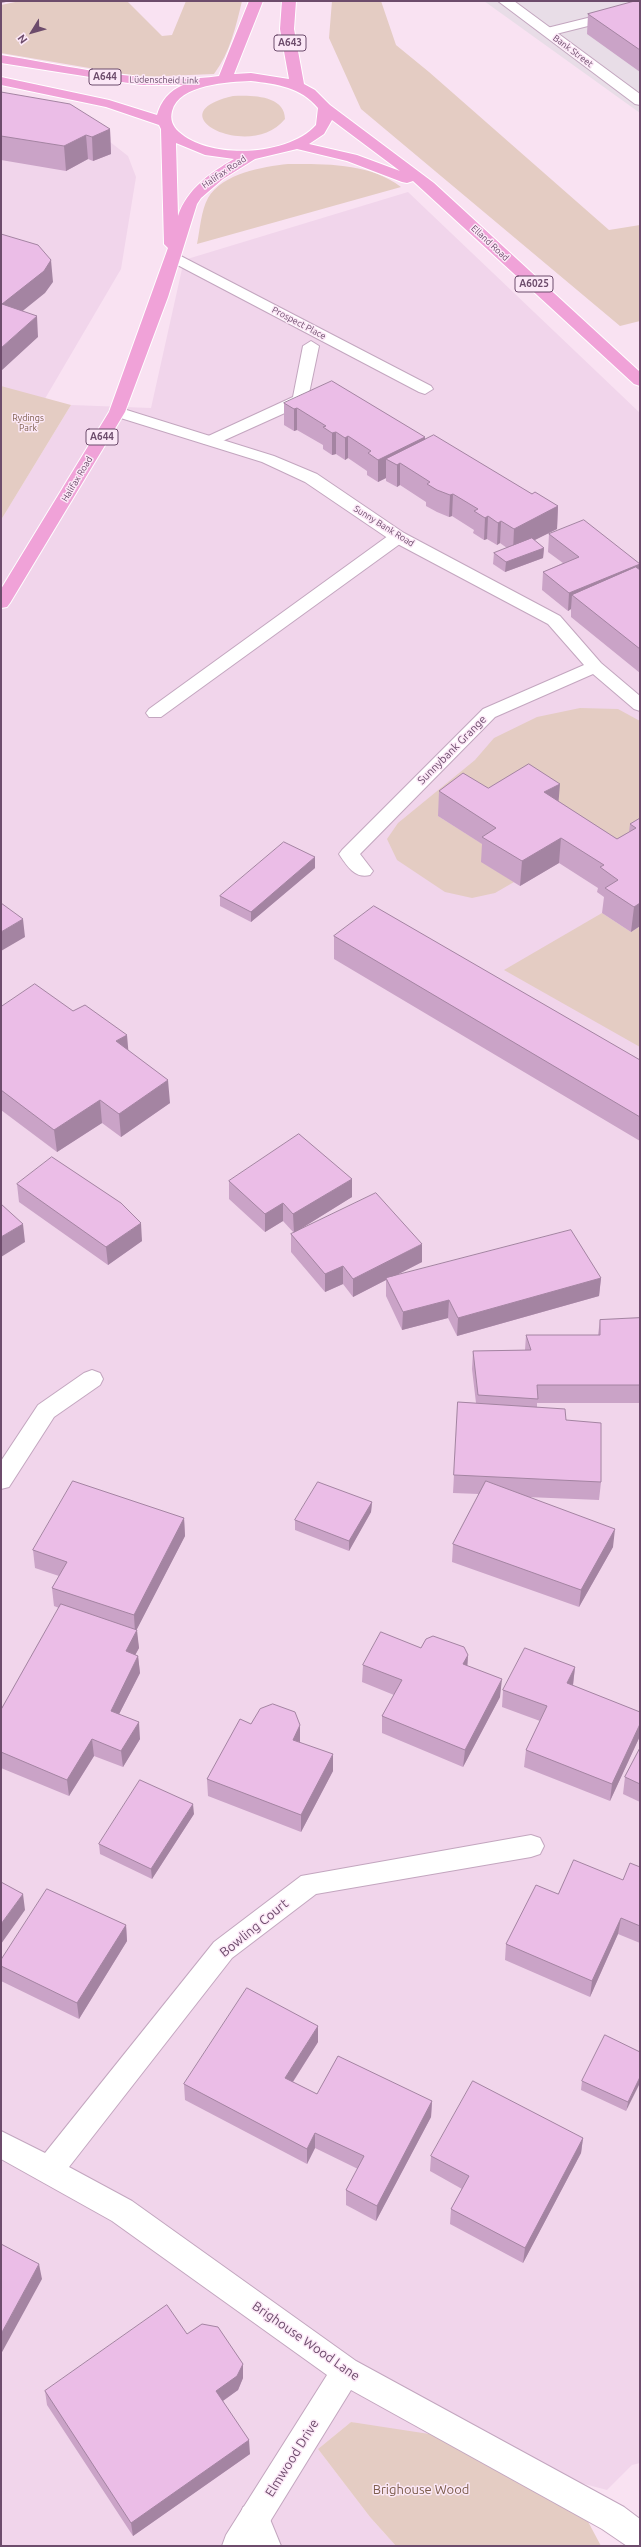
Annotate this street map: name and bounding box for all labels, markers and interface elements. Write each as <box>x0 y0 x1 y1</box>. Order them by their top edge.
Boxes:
north arrow <box>12 12 52 52</box>
text: N <box>15 32 30 46</box>
street label: Bank Street <box>551 32 595 70</box>
road number: A643 <box>274 35 306 51</box>
road number: A644 <box>89 69 121 85</box>
street label: Lüdenscheid Link <box>129 74 199 86</box>
street label: Halifax Road <box>200 153 248 191</box>
street label: Elland Road <box>469 223 511 263</box>
road number: A6025 <box>515 276 553 292</box>
street label: Prospect Place <box>270 304 328 342</box>
park label: Rydings Park <box>12 413 44 434</box>
road number: A644 <box>86 429 118 445</box>
street label: Halifax Road <box>59 454 95 504</box>
street label: Sunny Bank Road <box>352 503 416 549</box>
street label: Sunnybank Grange <box>415 713 489 787</box>
street label: Bowling Court <box>217 1896 291 1960</box>
street label: Brighouse Wood Lane <box>249 2298 363 2384</box>
street label: Elmwood Drive <box>262 2416 322 2500</box>
park label: Brighouse Wood <box>373 2482 469 2498</box>

